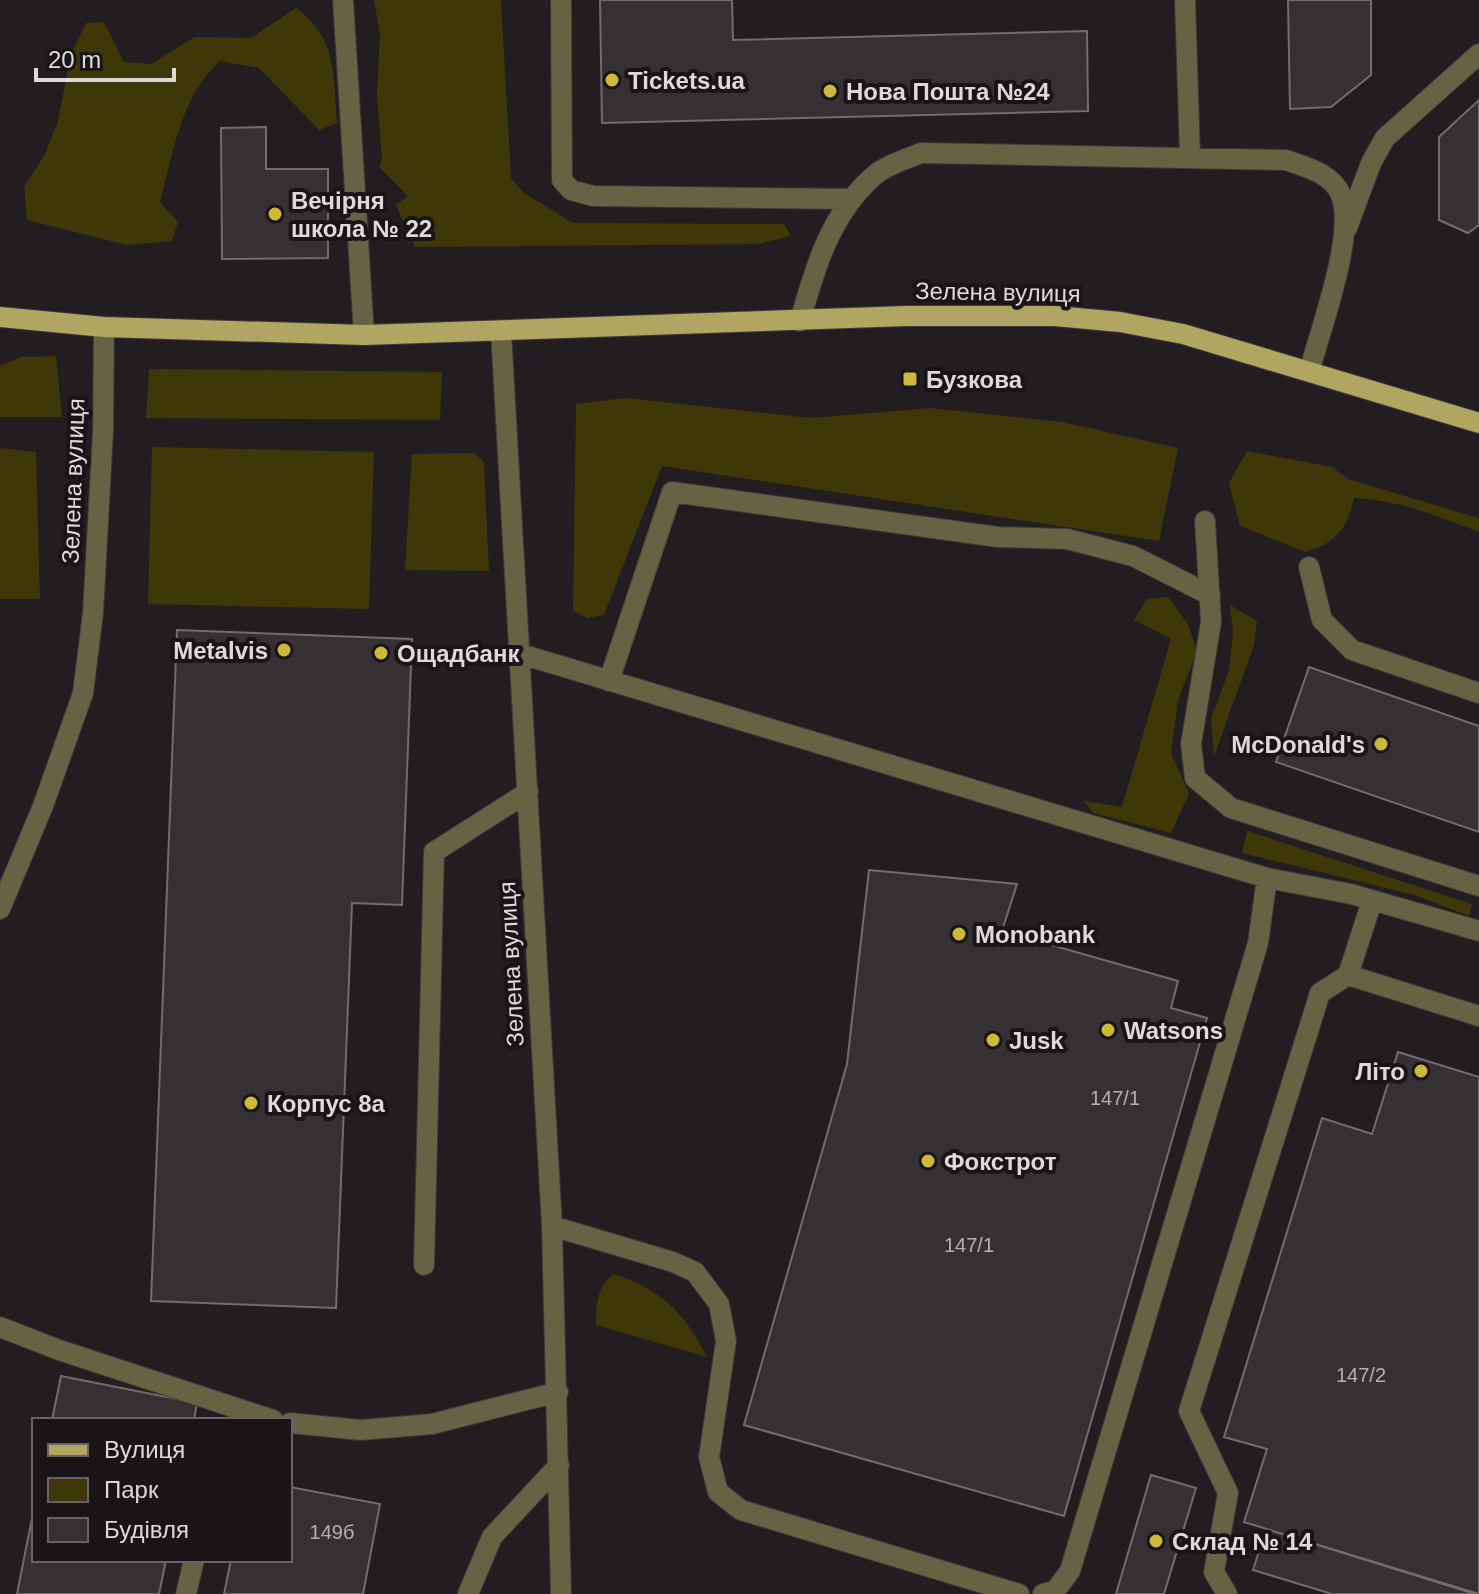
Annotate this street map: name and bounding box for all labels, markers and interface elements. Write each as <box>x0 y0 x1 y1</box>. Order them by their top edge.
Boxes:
scale bar <box>36 32 174 82</box>
text: 20 m <box>48 46 101 73</box>
place label: Tickets.ua <box>628 67 746 94</box>
marker: Tickets.ua <box>603 71 621 89</box>
place label: Нова Пошта №24 <box>846 78 1050 105</box>
marker: Нова Пошта №24 <box>821 82 839 100</box>
place label: Вечірня школа № 22 <box>291 187 432 242</box>
marker: Вечірня школа № 22 <box>266 205 284 223</box>
street label: Зелена вулиця <box>915 277 1081 307</box>
place label: Бузкова <box>926 366 1023 393</box>
marker: Бузкова <box>901 370 919 388</box>
street label: Зелена вулиця <box>57 398 89 564</box>
place label: Metalvis <box>173 637 268 664</box>
place label: Ощадбанк <box>397 640 520 667</box>
marker: Metalvis <box>275 641 293 659</box>
marker: Ощадбанк <box>372 644 390 662</box>
place label: McDonald's <box>1231 731 1365 758</box>
marker: McDonald's <box>1372 735 1390 753</box>
street label: Зелена вулиця <box>493 881 529 1047</box>
place label: Monobank <box>975 921 1096 948</box>
marker: Monobank <box>950 925 968 943</box>
place label: Watsons <box>1124 1017 1223 1044</box>
marker: Watsons <box>1099 1021 1117 1039</box>
place label: Jusk <box>1009 1027 1064 1054</box>
marker: Jusk <box>984 1031 1002 1049</box>
place label: Літо <box>1355 1058 1405 1085</box>
marker: Літо <box>1412 1062 1430 1080</box>
house number: 147/1 <box>1090 1087 1140 1109</box>
place label: Корпус 8а <box>267 1090 386 1117</box>
marker: Корпус 8а <box>242 1094 260 1112</box>
place label: Фокстрот <box>944 1148 1057 1175</box>
marker: Фокстрот <box>919 1152 937 1170</box>
house number: 147/1 <box>944 1234 994 1256</box>
house number: 147/2 <box>1336 1364 1386 1386</box>
legend <box>32 1418 292 1562</box>
text: Вулиця <box>104 1436 185 1463</box>
text: Парк <box>104 1476 159 1503</box>
text: Будівля <box>104 1516 189 1543</box>
house number: 149б <box>310 1521 354 1543</box>
place label: Склад № 14 <box>1172 1528 1313 1555</box>
marker: Склад № 14 <box>1147 1532 1165 1550</box>

